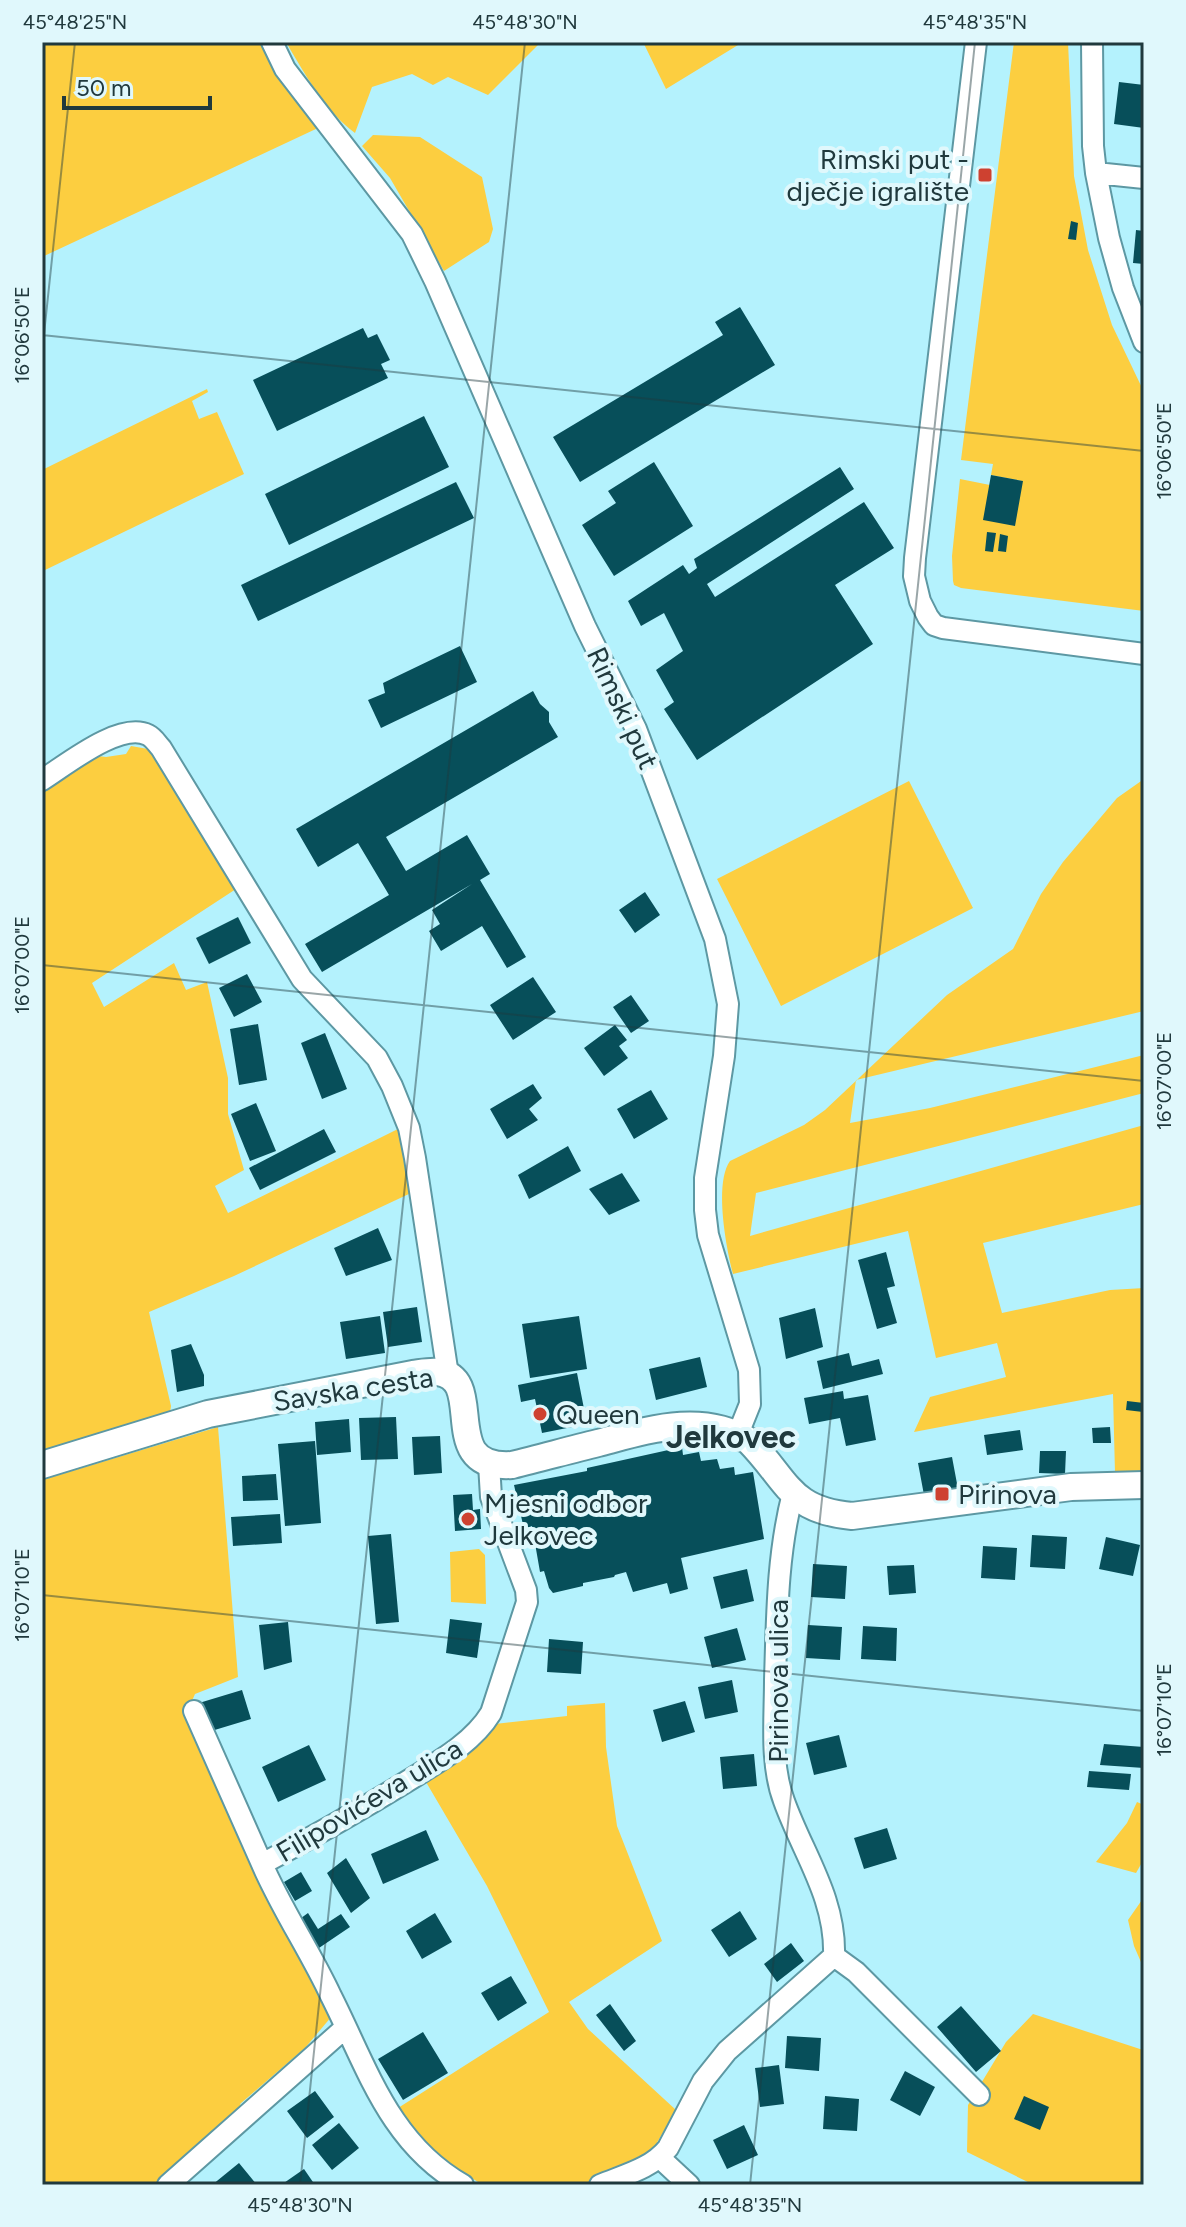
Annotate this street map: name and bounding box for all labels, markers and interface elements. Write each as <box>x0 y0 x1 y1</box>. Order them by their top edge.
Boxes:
text: 45°48'25"N <box>23 10 127 34</box>
text: 45°48'30"N <box>472 10 578 34</box>
text: 45°48'35"N <box>923 10 1027 34</box>
scale bar <box>64 60 210 110</box>
text: 50 m <box>76 73 132 102</box>
place label: Rimski put - dječje igralište <box>787 142 969 208</box>
marker: Rimski put - dječje igralište <box>976 166 994 184</box>
text: 16°06'50"E <box>10 286 34 384</box>
text: 16°06'50"E <box>1152 402 1176 500</box>
street label: Rimski put <box>580 642 666 774</box>
text: 16°07'00"E <box>10 916 34 1014</box>
text: 16°07'00"E <box>1152 1032 1176 1130</box>
street label: Savska cesta <box>271 1360 435 1418</box>
place label: Queen <box>556 1397 640 1431</box>
marker: Queen <box>531 1405 549 1423</box>
district label: Jelkovec <box>666 1418 796 1456</box>
place label: Pirinova <box>958 1477 1057 1511</box>
marker: Pirinova <box>933 1485 951 1503</box>
place label: Mjesni odbor Jelkovec <box>484 1486 648 1552</box>
marker: Mjesni odbor Jelkovec <box>459 1510 477 1528</box>
text: 16°07'10"E <box>10 1548 34 1642</box>
street label: Pirinova ulica <box>761 1599 795 1763</box>
text: 16°07'10"E <box>1152 1663 1176 1757</box>
street label: Filipovićeva ulica <box>270 1731 468 1869</box>
text: 45°48'30"N <box>247 2193 353 2217</box>
text: 45°48'35"N <box>698 2193 802 2217</box>

